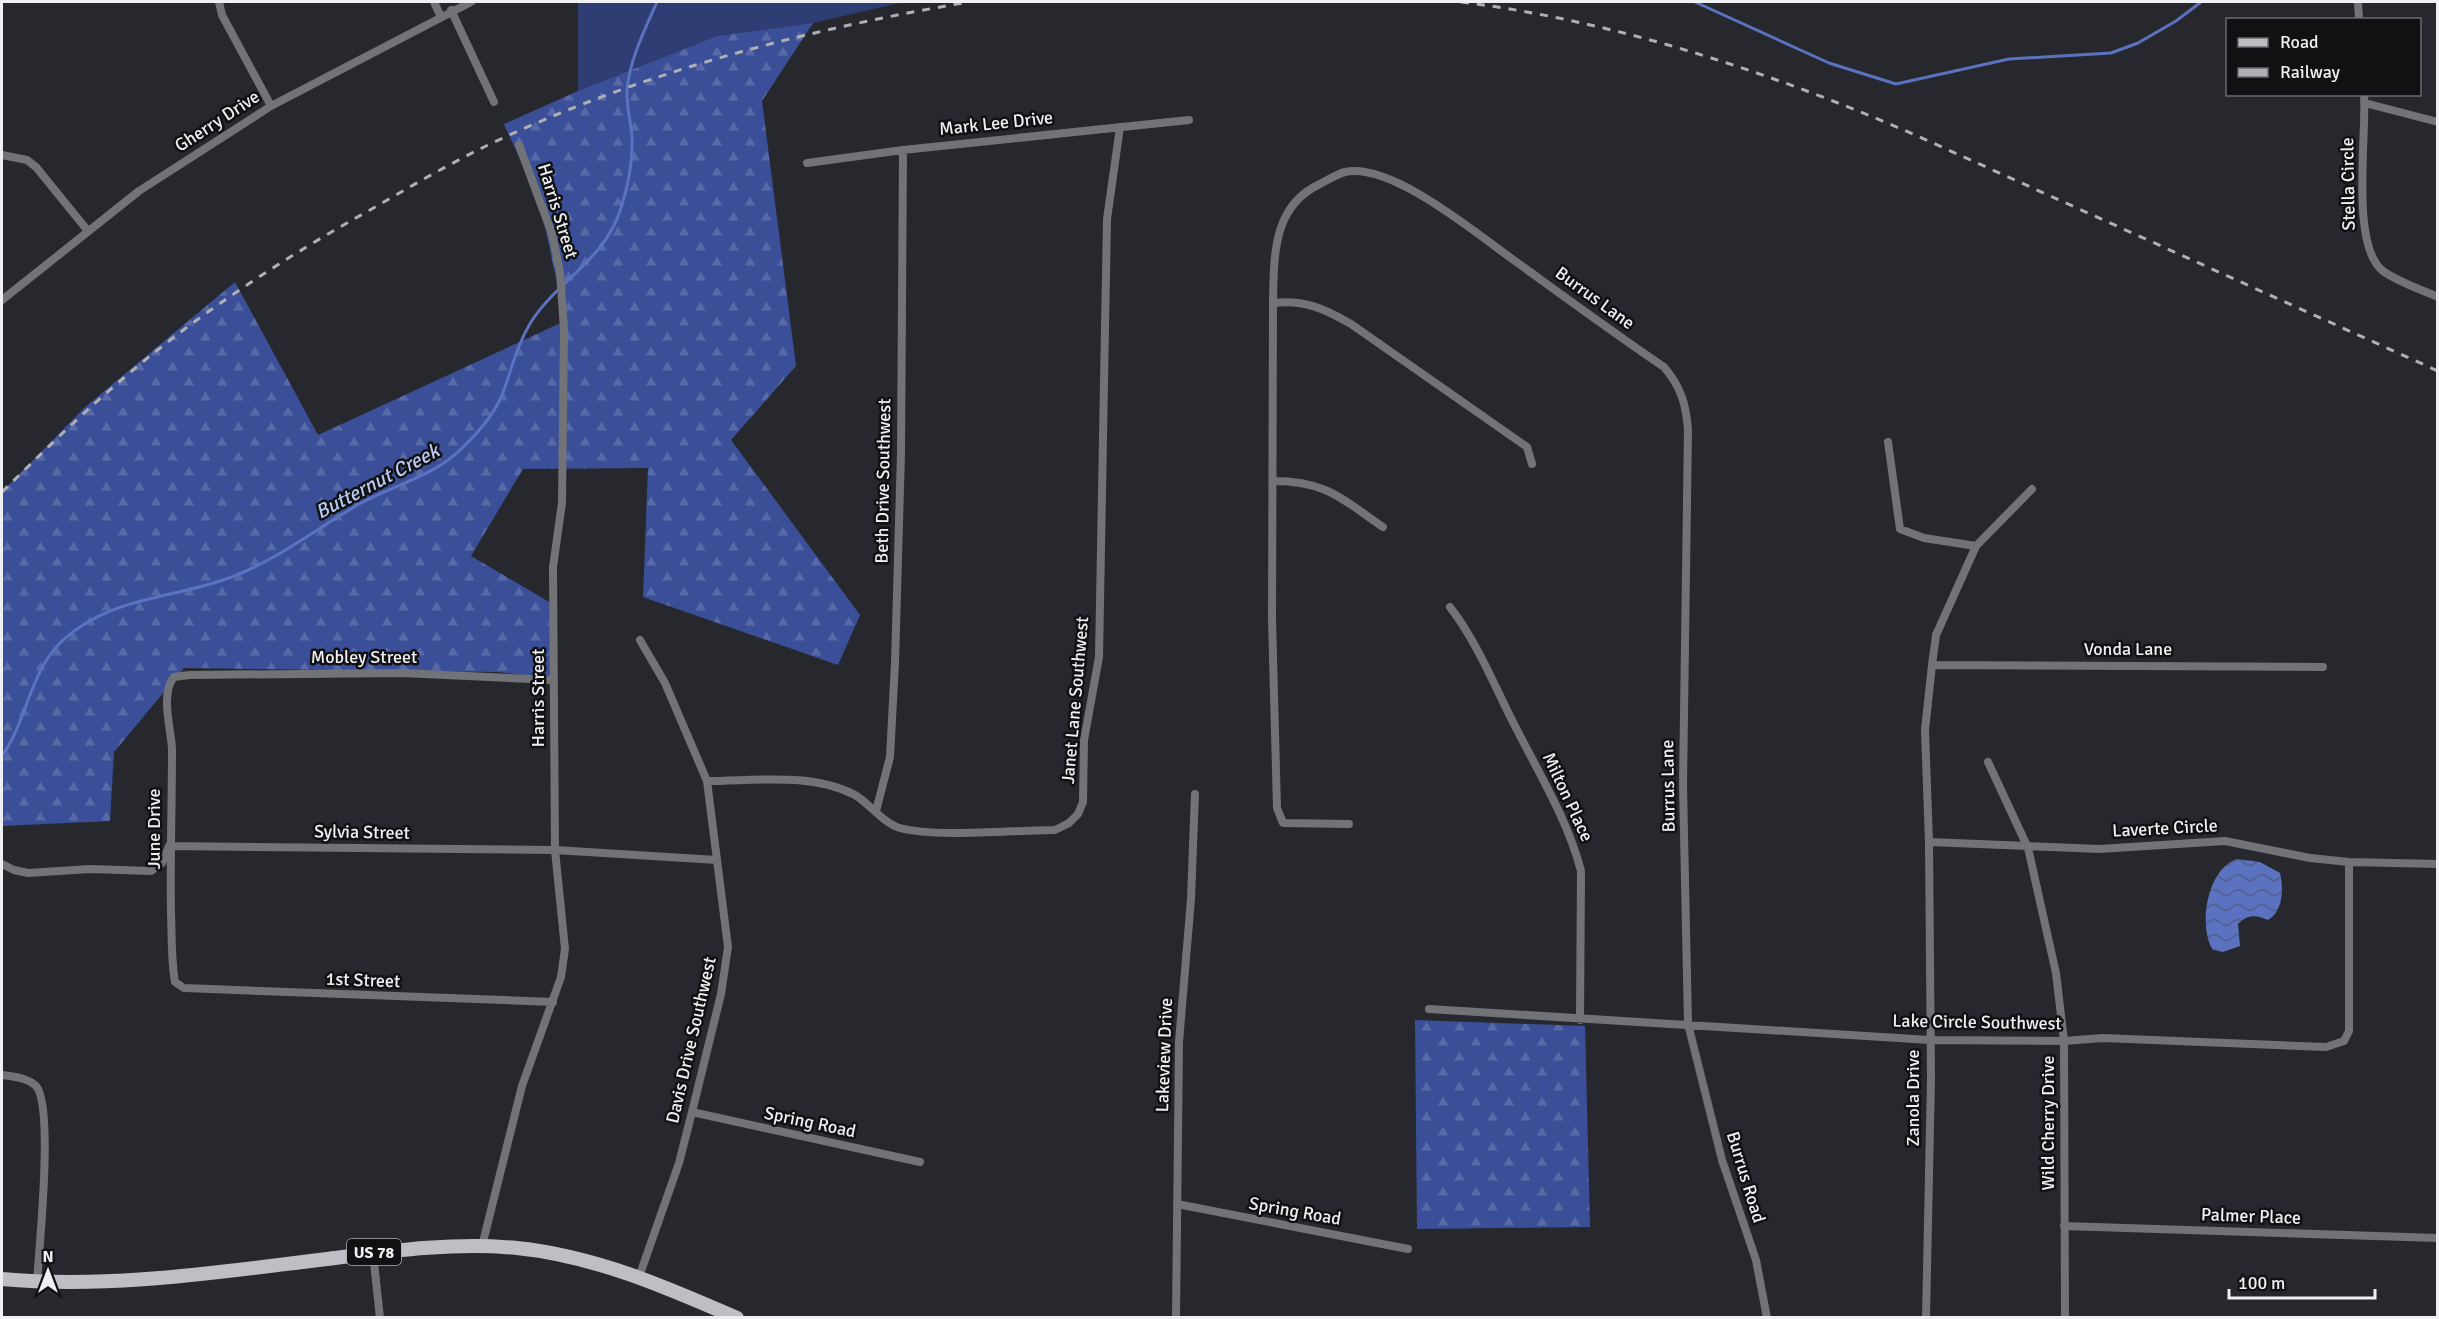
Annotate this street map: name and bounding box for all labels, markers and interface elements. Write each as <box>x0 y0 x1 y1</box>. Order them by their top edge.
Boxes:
legend <box>2226 18 2421 96</box>
text: Road <box>2280 31 2319 53</box>
text: Railway <box>2280 61 2341 83</box>
street label: Gherry Drive <box>170 85 264 157</box>
street label: Mark Lee Drive <box>938 106 1054 140</box>
street label: Stella Circle <box>2336 137 2360 231</box>
street label: Harris Street <box>533 161 583 261</box>
street label: Burrus Lane <box>1551 262 1639 334</box>
street label: Beth Drive Southwest <box>871 398 895 564</box>
water label: Butternut Creek <box>311 437 445 525</box>
street label: Janet Lane Southwest <box>1057 615 1093 785</box>
street label: Vonda Lane <box>2084 638 2172 660</box>
street label: Mobley Street <box>311 646 417 668</box>
street label: Harris Street <box>527 649 549 747</box>
street label: Burrus Lane <box>1656 739 1680 833</box>
street label: Milton Place <box>1538 749 1598 845</box>
street label: June Drive <box>143 789 165 869</box>
street label: Laverte Circle <box>2112 814 2218 842</box>
street label: Sylvia Street <box>314 820 410 844</box>
street label: Davis Drive Southwest <box>661 955 721 1125</box>
street label: 1st Street <box>325 968 401 992</box>
street label: Lakeview Drive <box>1151 997 1177 1113</box>
street label: Lake Circle Southwest <box>1892 1010 2062 1034</box>
street label: Zanola Drive <box>1902 1050 1924 1146</box>
street label: Wild Cherry Drive <box>2037 1056 2059 1190</box>
street label: Spring Road <box>762 1102 858 1142</box>
street label: Burrus Road <box>1722 1129 1770 1225</box>
street label: Spring Road <box>1247 1192 1343 1230</box>
street label: Palmer Place <box>2201 1203 2301 1229</box>
road number: US 78 <box>347 1239 401 1265</box>
north arrow <box>18 1241 78 1301</box>
text: N <box>42 1247 54 1267</box>
scale bar <box>2229 1262 2374 1300</box>
text: 100 m <box>2238 1272 2285 1294</box>

